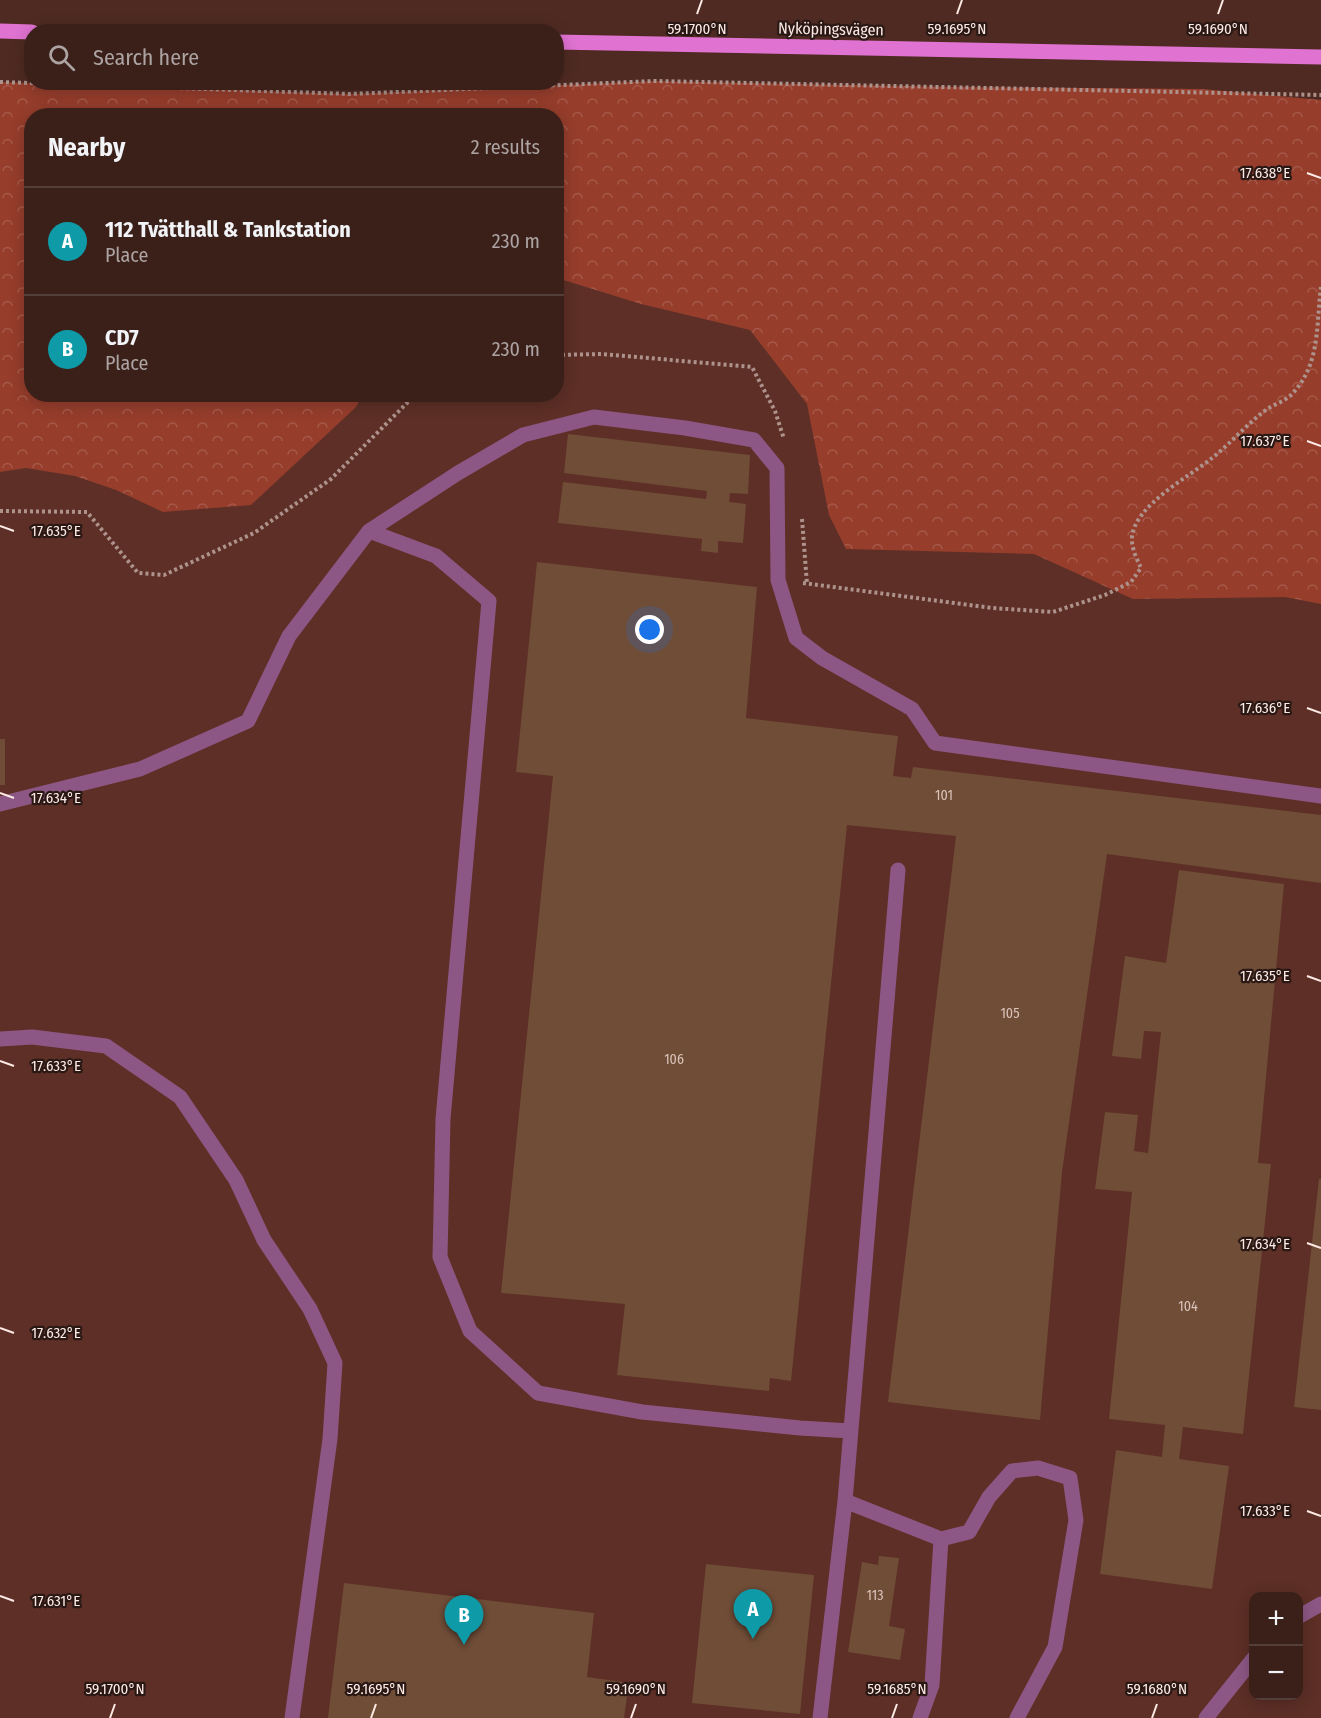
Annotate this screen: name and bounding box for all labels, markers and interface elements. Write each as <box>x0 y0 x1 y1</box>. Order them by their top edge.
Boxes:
street label: Nyköpingsvägen <box>778 19 884 39</box>
text: 59.1700°N <box>667 20 727 38</box>
text: 59.1695°N <box>928 20 986 38</box>
text: 59.1690°N <box>1188 20 1248 38</box>
search box <box>24 24 564 90</box>
icon: search <box>45 41 78 74</box>
text: Search here <box>93 44 199 71</box>
text: Nearby <box>48 132 125 163</box>
text: 2 results <box>471 135 540 159</box>
text: 17.638°E <box>1240 164 1290 182</box>
text: 112 Tvätthall & Tankstation <box>105 216 351 243</box>
text: A <box>62 229 73 253</box>
text: 230 m <box>492 229 540 253</box>
text: Place <box>105 243 148 267</box>
text: CD7 <box>105 324 139 351</box>
text: B <box>62 337 73 361</box>
text: 230 m <box>492 337 540 361</box>
text: Place <box>105 351 148 375</box>
text: 17.637°E <box>1240 432 1290 450</box>
text: 17.635°E <box>31 522 81 540</box>
your location <box>635 615 664 644</box>
text: 17.636°E <box>1240 699 1290 717</box>
house number: 101 <box>935 787 953 804</box>
text: 17.634°E <box>31 789 81 807</box>
text: 17.635°E <box>1240 967 1290 985</box>
house number: 105 <box>1000 1005 1020 1022</box>
house number: 106 <box>664 1051 684 1068</box>
text: 17.633°E <box>31 1057 81 1075</box>
text: 17.634°E <box>1240 1235 1290 1253</box>
house number: 104 <box>1178 1298 1198 1315</box>
text: 17.632°E <box>31 1324 81 1342</box>
text: 17.633°E <box>1240 1502 1290 1520</box>
house number: 113 <box>866 1587 884 1604</box>
pin: A <box>734 1590 772 1639</box>
text: 17.631°E <box>32 1592 80 1610</box>
map controls <box>1249 1592 1303 1700</box>
button: + <box>1249 1592 1303 1646</box>
pin: B <box>444 1596 484 1645</box>
button: − <box>1249 1646 1303 1700</box>
text: 59.1700°N <box>85 1680 145 1698</box>
text: 59.1695°N <box>347 1680 405 1698</box>
text: 59.1690°N <box>606 1680 666 1698</box>
text: 59.1685°N <box>867 1680 927 1698</box>
text: 59.1680°N <box>1127 1680 1187 1698</box>

